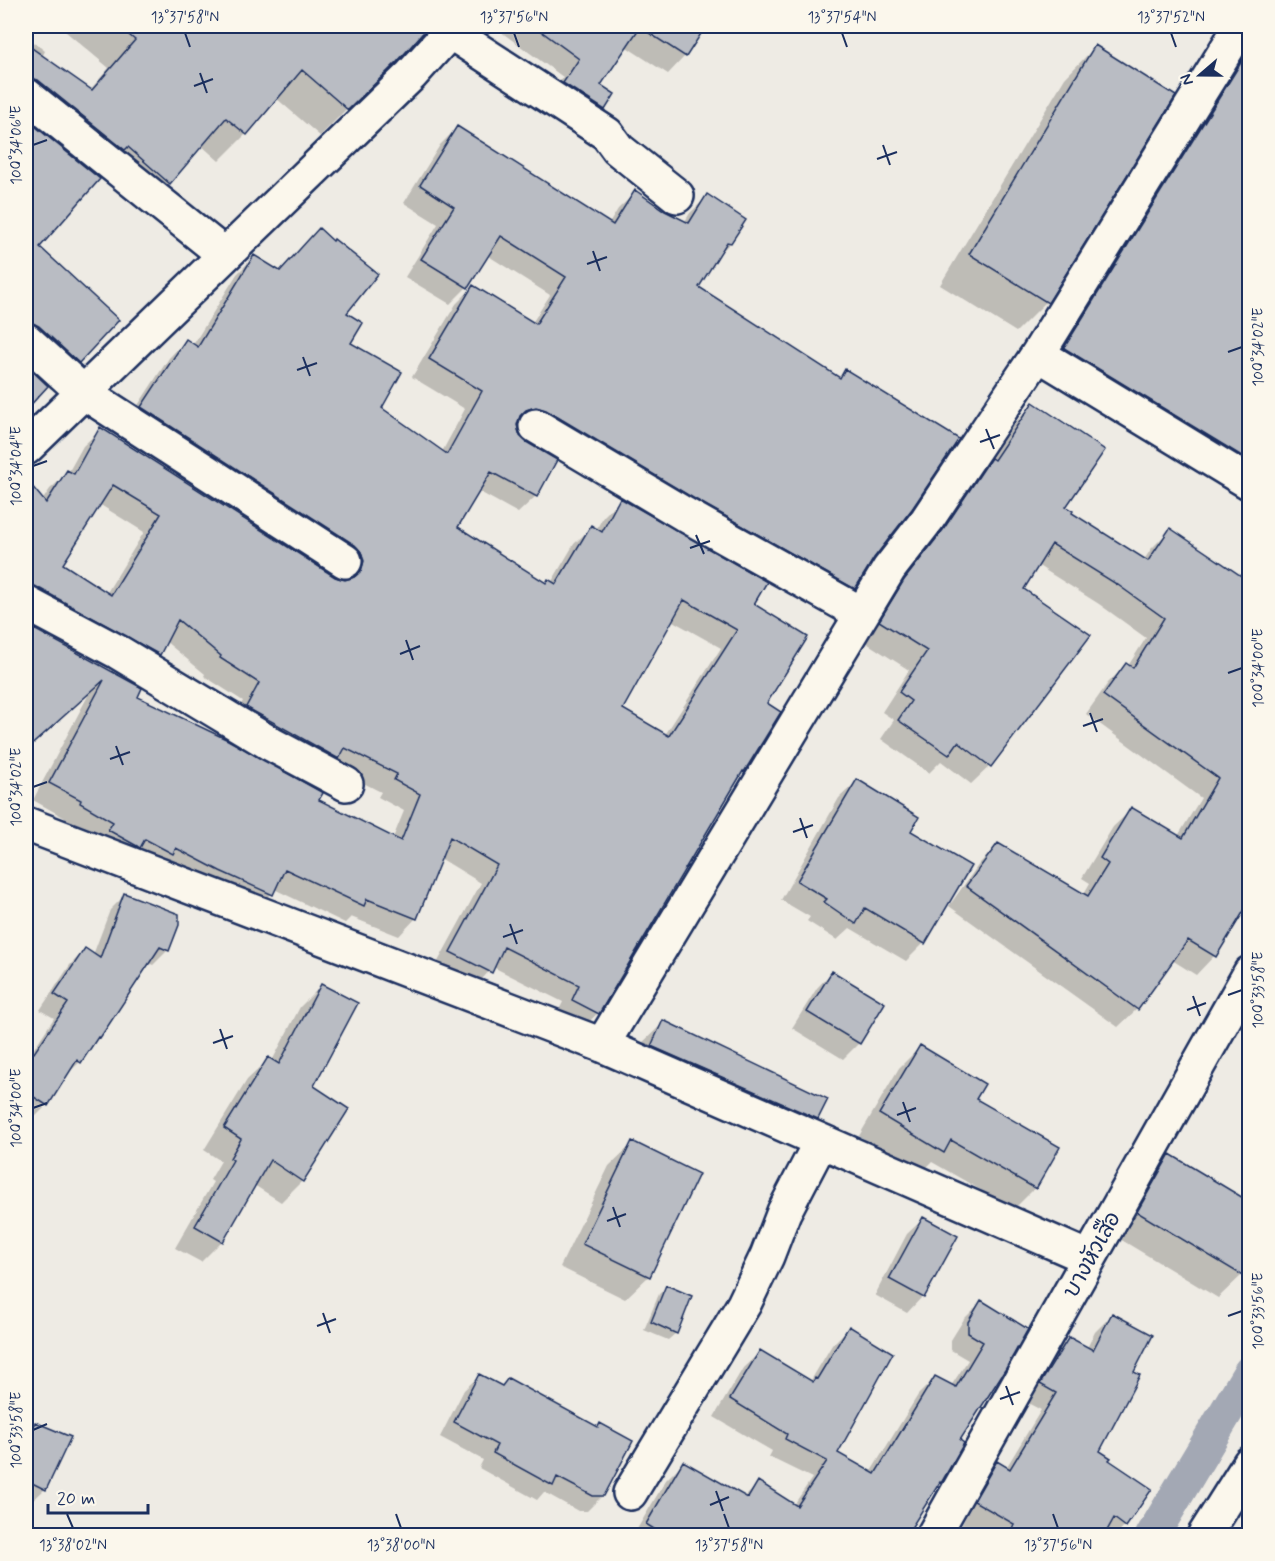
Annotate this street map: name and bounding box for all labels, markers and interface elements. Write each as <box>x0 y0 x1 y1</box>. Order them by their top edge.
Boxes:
text: 13°37'58"N <box>151 8 219 28</box>
text: 13°37'56"N <box>480 8 548 28</box>
text: 13°37'54"N <box>807 8 877 28</box>
text: 13°37'52"N <box>1137 8 1205 28</box>
north arrow <box>1170 45 1230 105</box>
text: N <box>1176 71 1199 88</box>
text: 100°34'06"E <box>7 105 27 185</box>
text: 100°34'02"E <box>1249 307 1269 386</box>
text: 100°34'04"E <box>7 426 27 506</box>
text: 100°34'00"E <box>1249 628 1269 708</box>
text: 100°34'02"E <box>7 747 27 826</box>
text: 100°33'58"E <box>1249 951 1269 1029</box>
text: 100°34'00"E <box>7 1068 27 1148</box>
street label: บางหัวเสือ <box>1057 1206 1128 1303</box>
text: 100°33'56"E <box>1249 1272 1269 1350</box>
text: 100°33'58"E <box>7 1391 27 1469</box>
scale bar <box>48 1477 148 1515</box>
text: 20 m <box>57 1487 95 1511</box>
text: 13°38'02"N <box>39 1536 107 1556</box>
text: 13°38'00"N <box>367 1536 435 1556</box>
text: 13°37'58"N <box>695 1536 763 1556</box>
text: 13°37'56"N <box>1024 1536 1092 1556</box>

